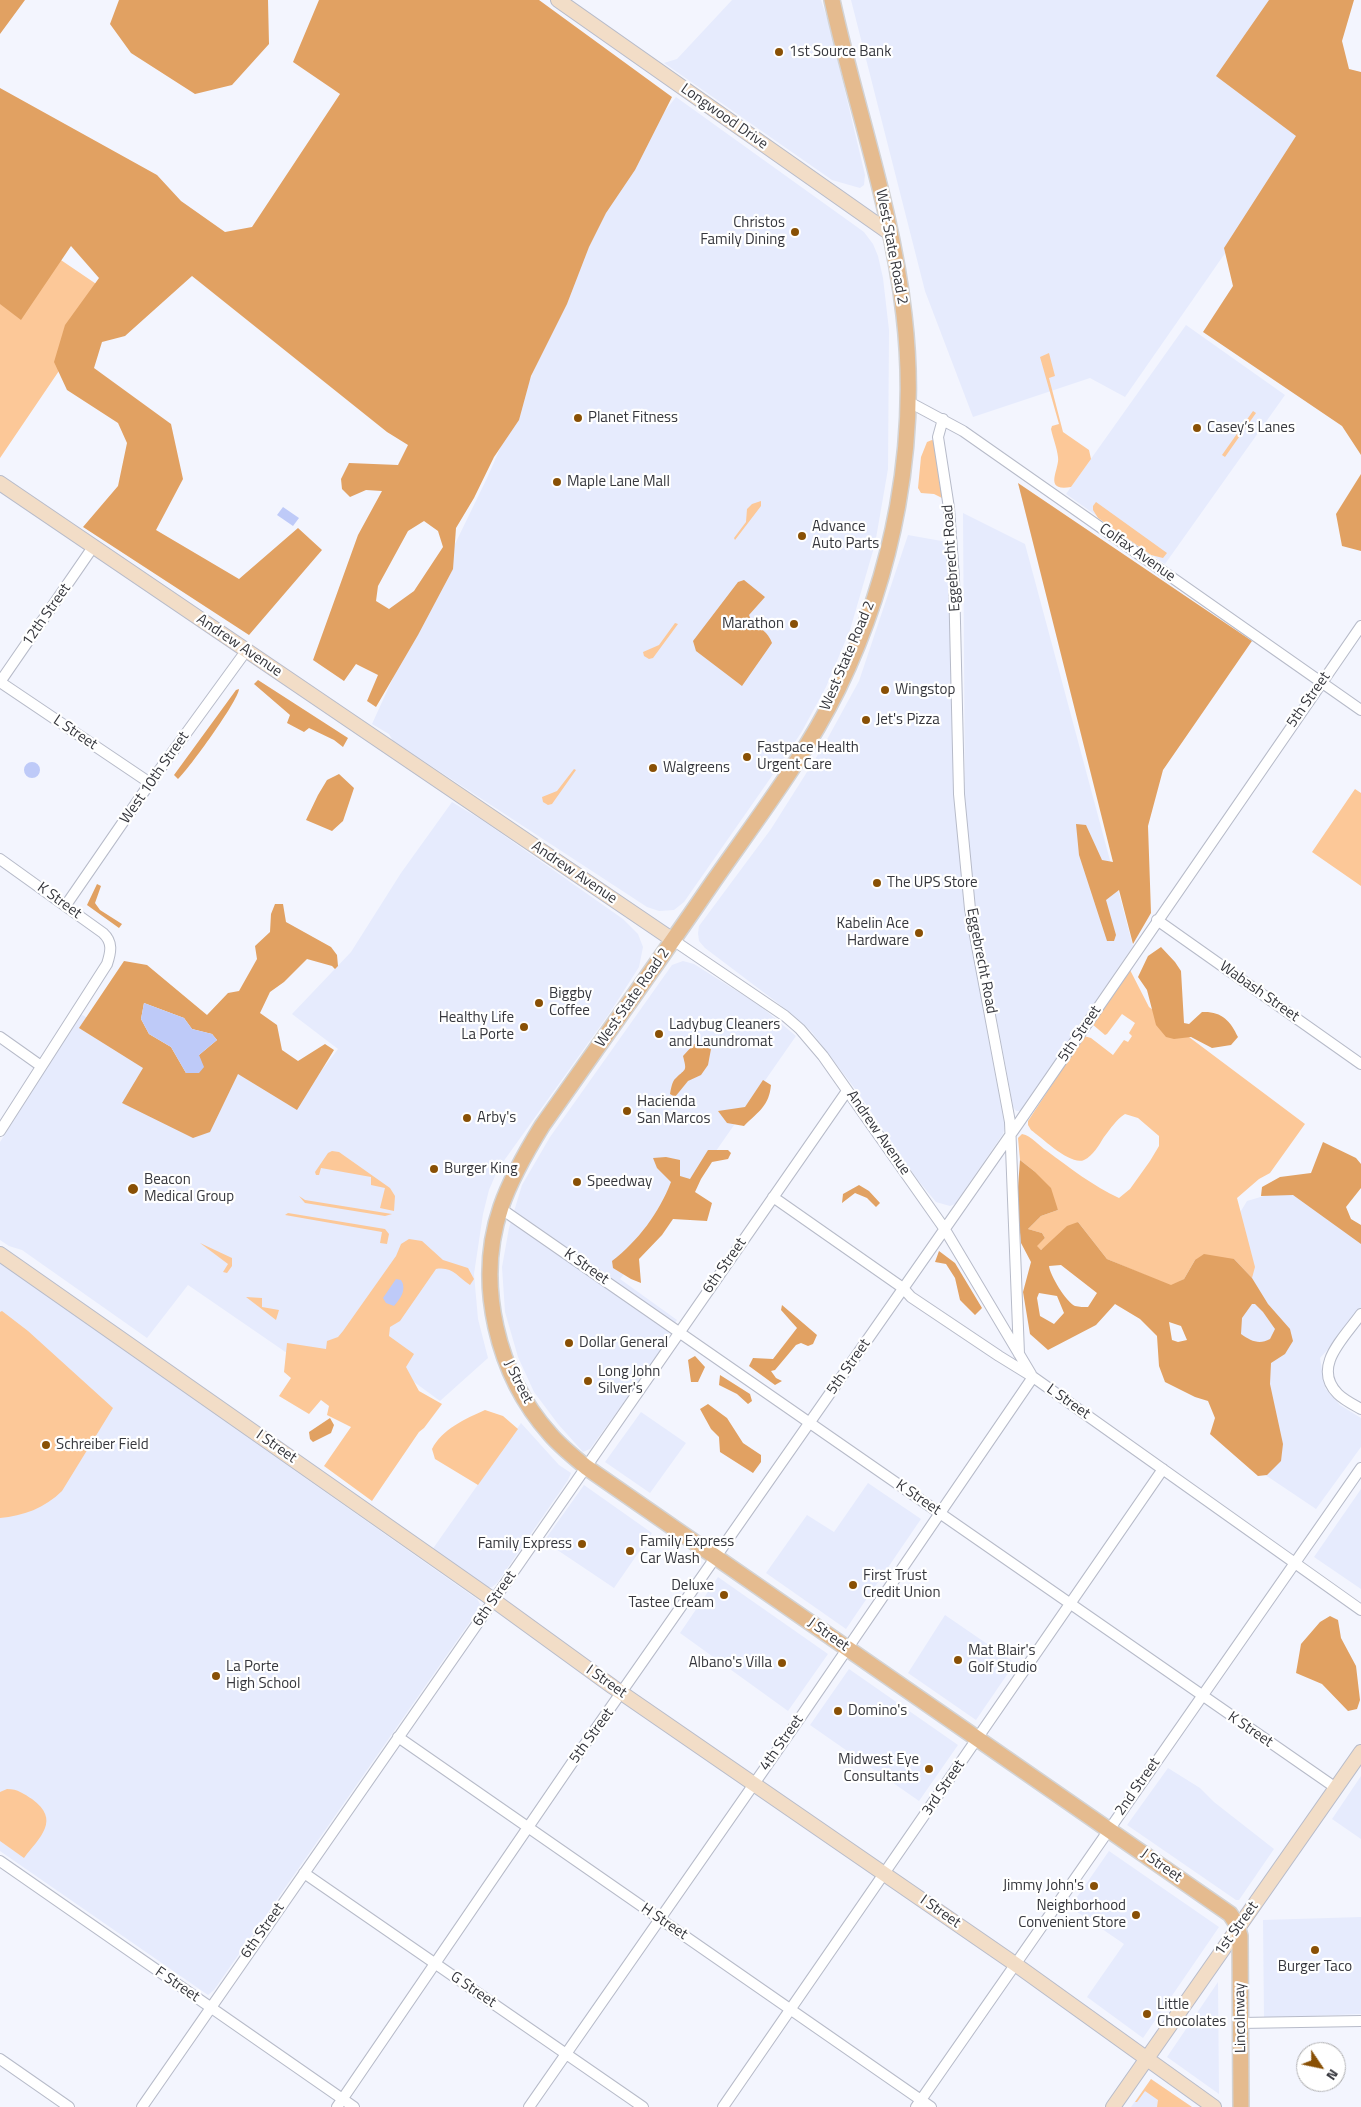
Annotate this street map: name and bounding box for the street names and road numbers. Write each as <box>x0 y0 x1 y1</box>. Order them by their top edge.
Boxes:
street label: Longwood Drive <box>677 80 771 154</box>
street label: West State Road 2 <box>871 188 911 306</box>
street label: Eggebrecht Road <box>939 504 965 612</box>
street label: Colfax Avenue <box>1095 520 1179 586</box>
street label: 12th Street <box>19 580 75 650</box>
street label: West State Road 2 <box>817 599 879 713</box>
street label: Andrew Avenue <box>193 611 285 681</box>
street label: 5th Street <box>1283 669 1335 731</box>
street label: L Street <box>50 712 100 754</box>
street label: West 10th Street <box>117 729 193 827</box>
street label: Andrew Avenue <box>528 838 620 908</box>
street label: K Street <box>33 879 85 923</box>
street label: Eggebrecht Road <box>962 907 1000 1015</box>
street label: West State Road 2 <box>592 945 674 1051</box>
street label: Wabash Street <box>1216 958 1302 1026</box>
street label: 5th Street <box>1055 1003 1105 1065</box>
street label: Andrew Avenue <box>842 1087 914 1179</box>
street label: 6th Street <box>699 1235 751 1297</box>
street label: K Street <box>560 1245 612 1289</box>
street label: 5th Street <box>823 1336 875 1398</box>
street label: J Street <box>499 1357 537 1407</box>
street label: L Street <box>1043 1381 1093 1423</box>
street label: I Street <box>252 1427 300 1467</box>
street label: K Street <box>892 1476 944 1520</box>
street label: 6th Street <box>469 1568 521 1630</box>
street label: J Street <box>804 1614 852 1656</box>
street label: I Street <box>582 1662 630 1702</box>
street label: 5th Street <box>566 1705 618 1767</box>
street label: K Street <box>1224 1708 1276 1752</box>
street label: 4th Street <box>756 1712 808 1774</box>
street label: 2nd Street <box>1112 1755 1164 1819</box>
street label: 3rd Street <box>919 1757 969 1819</box>
street label: J Street <box>1137 1845 1185 1887</box>
street label: I Street <box>916 1892 964 1932</box>
street label: 1st Street <box>1211 1898 1263 1960</box>
street label: 6th Street <box>237 1900 289 1962</box>
street label: H Street <box>637 1900 691 1944</box>
street label: F Street <box>151 1964 203 2006</box>
street label: G Street <box>447 1968 499 2012</box>
street label: Lincolnway <box>1231 1983 1251 2053</box>

